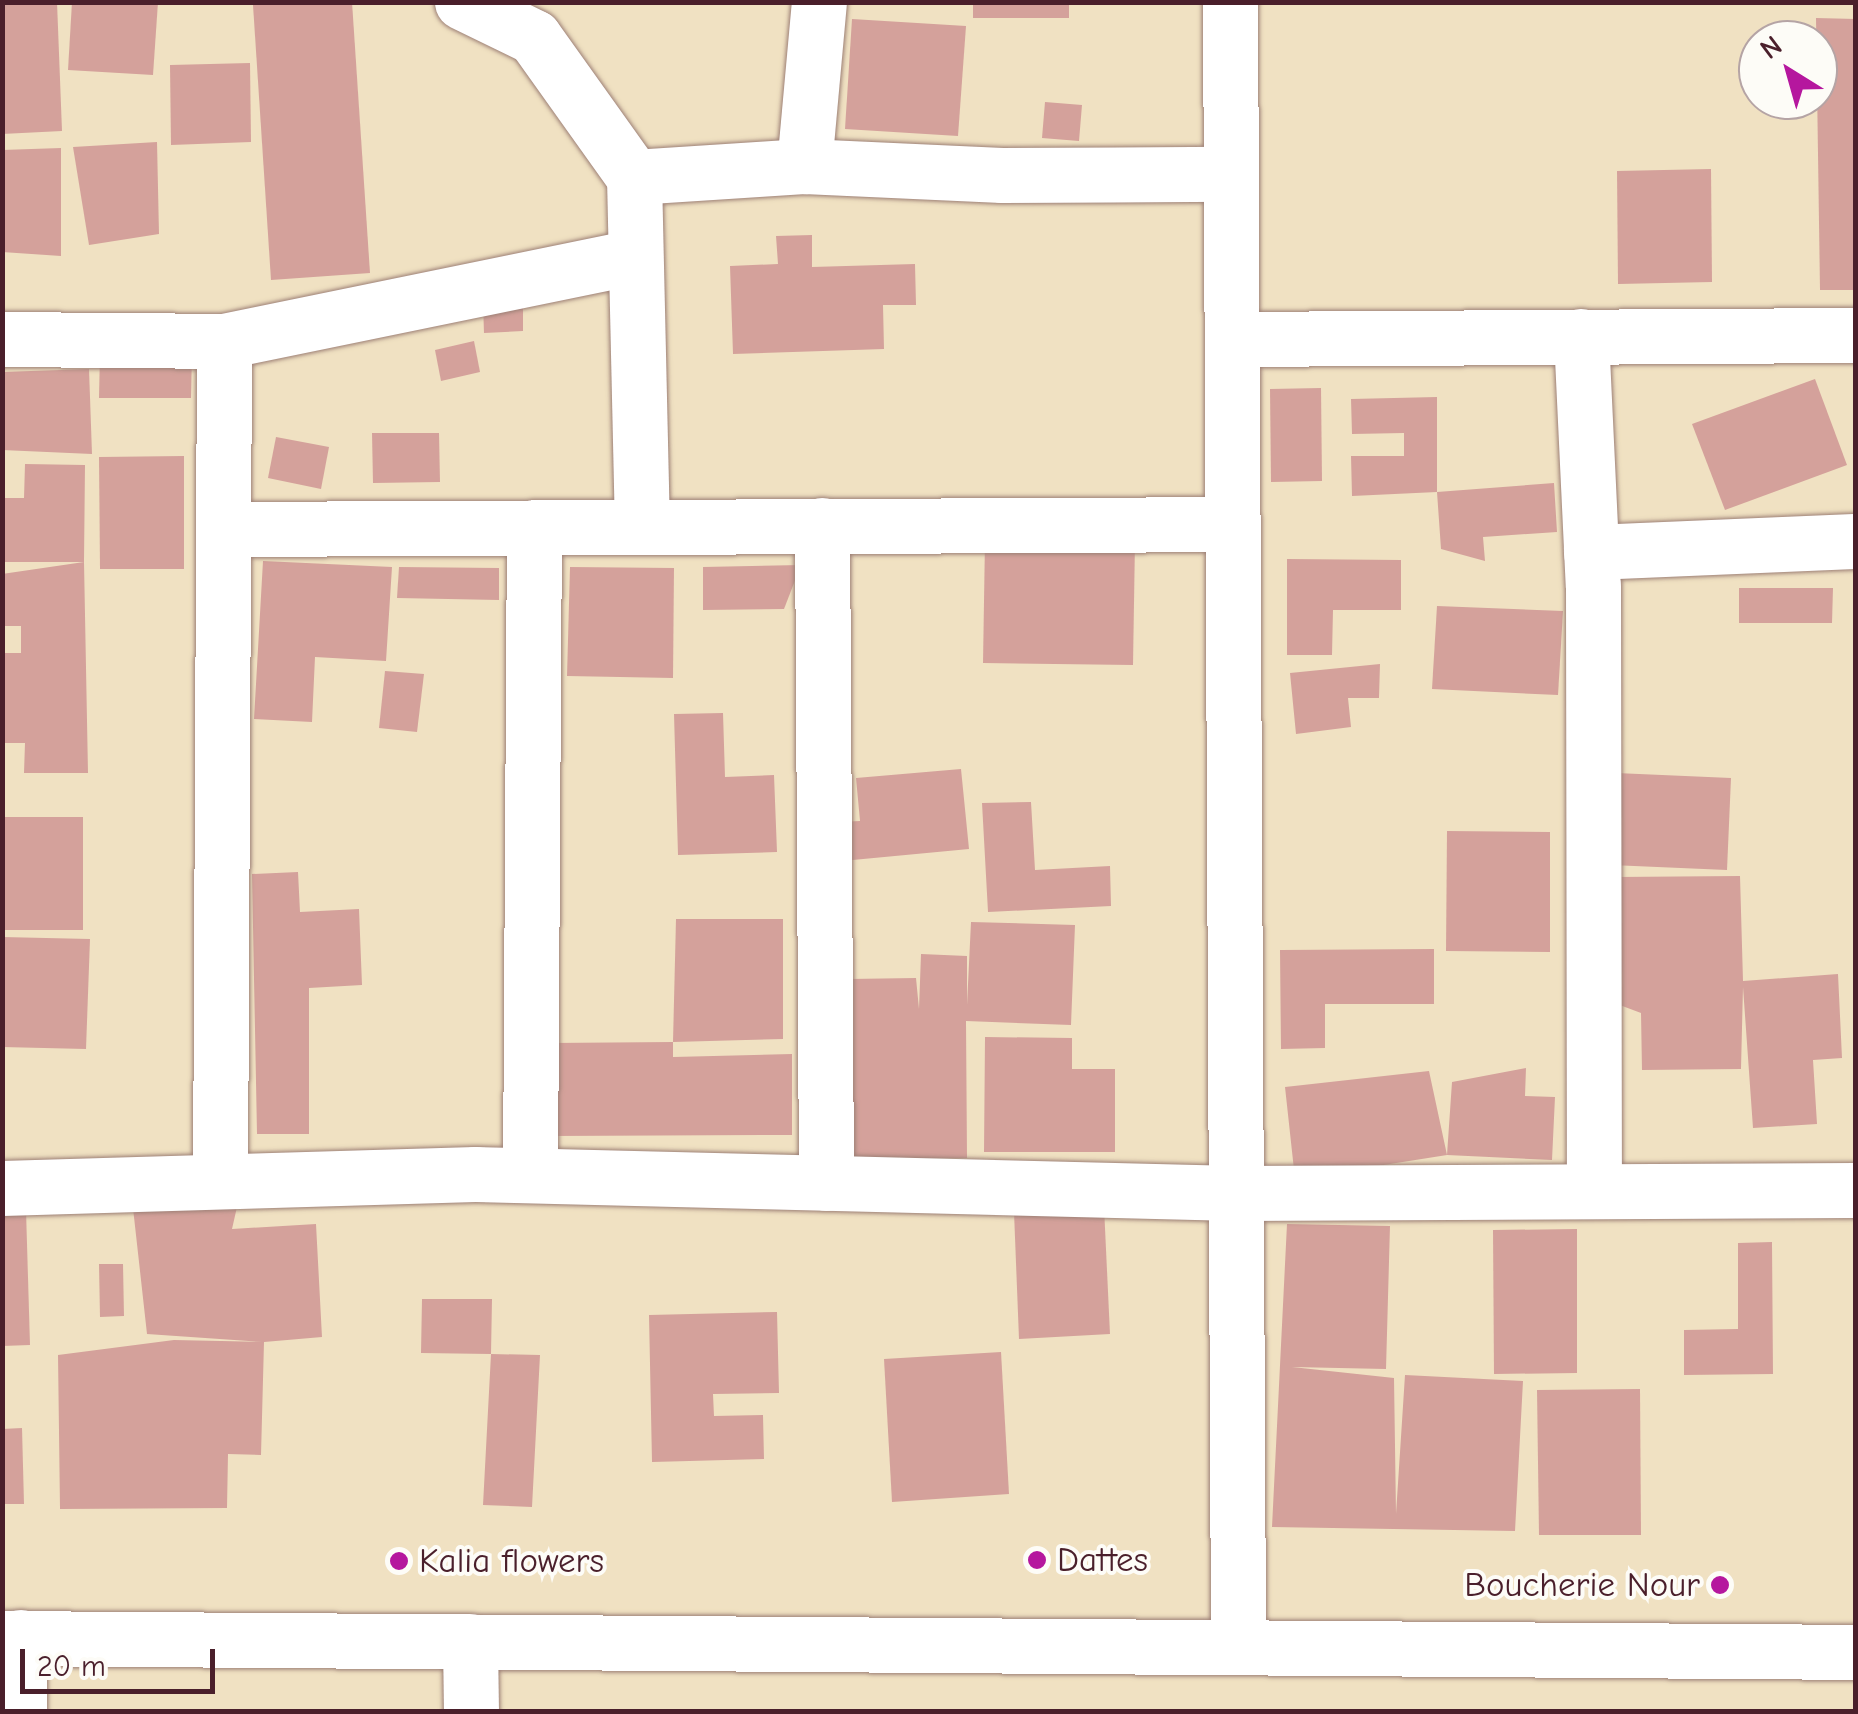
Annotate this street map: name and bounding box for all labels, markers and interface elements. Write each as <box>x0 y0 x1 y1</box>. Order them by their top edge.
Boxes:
north arrow <box>1738 20 1838 120</box>
text: N <box>1754 29 1788 66</box>
place label: Dattes <box>1057 1539 1148 1581</box>
place label: Kalia flowers <box>419 1540 604 1582</box>
marker: Dattes <box>1026 1549 1048 1571</box>
marker: Kalia flowers <box>388 1550 410 1572</box>
place label: Boucherie Nour <box>1464 1564 1700 1606</box>
marker: Boucherie Nour <box>1709 1574 1731 1596</box>
scale bar <box>25 1629 220 1691</box>
text: 20 m <box>37 1649 106 1684</box>

